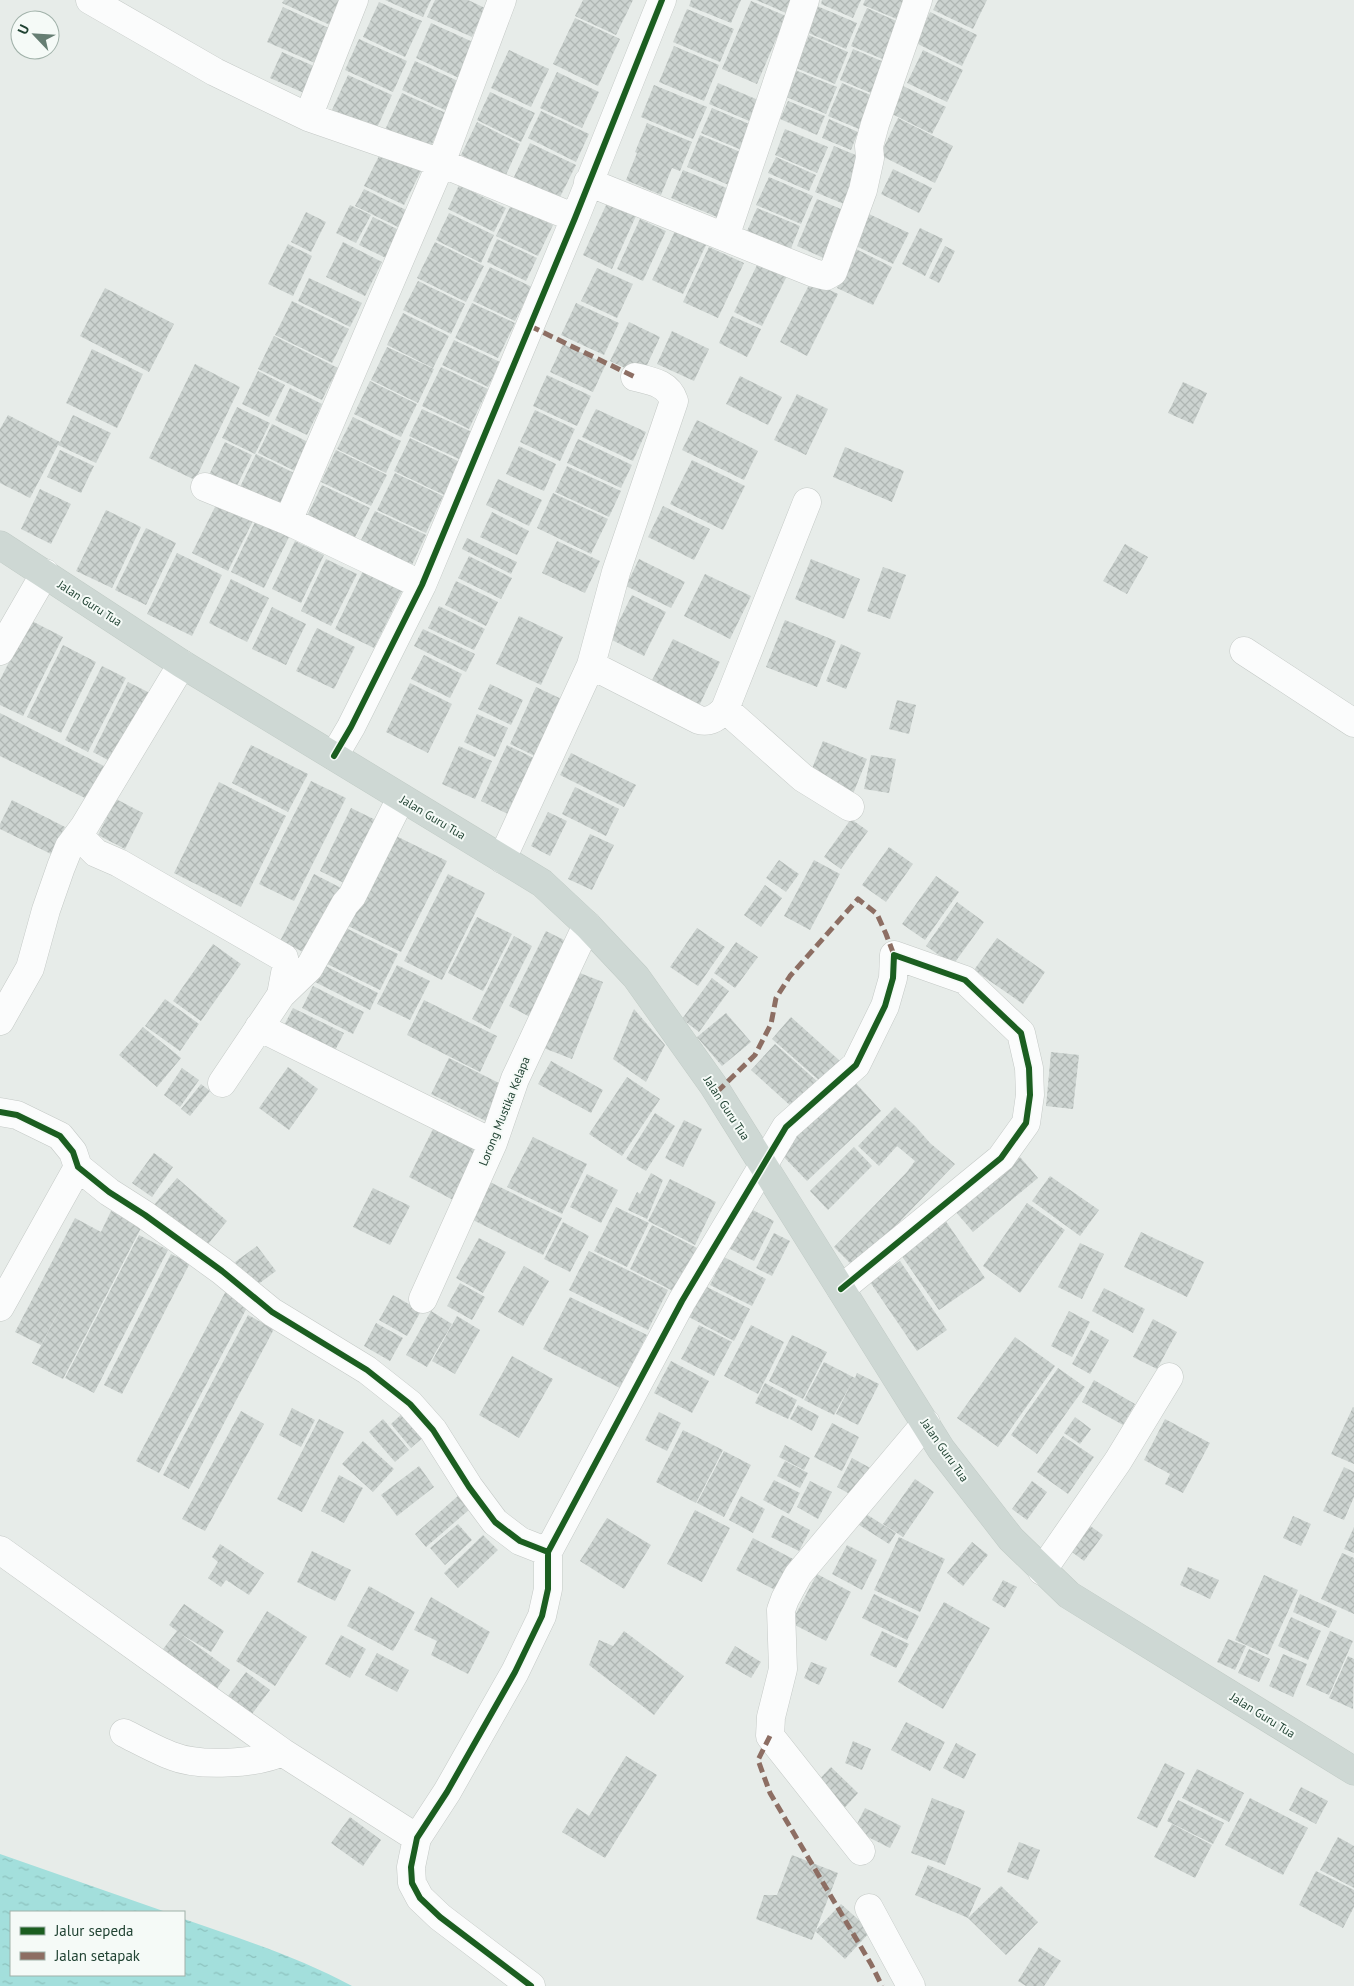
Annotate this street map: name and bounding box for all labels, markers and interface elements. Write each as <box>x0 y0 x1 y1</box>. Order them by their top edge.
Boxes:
north arrow <box>10 10 60 60</box>
text: U <box>13 22 33 37</box>
street label: Jalan Guru Tua <box>54 576 125 629</box>
street label: Jalan Guru Tua <box>397 791 468 842</box>
street label: Lorong Mustika Kelapa <box>475 1054 533 1168</box>
street label: Jalan Guru Tua <box>700 1072 753 1143</box>
street label: Jalan Guru Tua <box>917 1415 972 1485</box>
street label: Jalan Guru Tua <box>1227 1689 1298 1741</box>
legend <box>10 1911 185 1976</box>
text: Jalur sepeda <box>54 1921 134 1940</box>
text: Jalan setapak <box>54 1946 141 1965</box>

